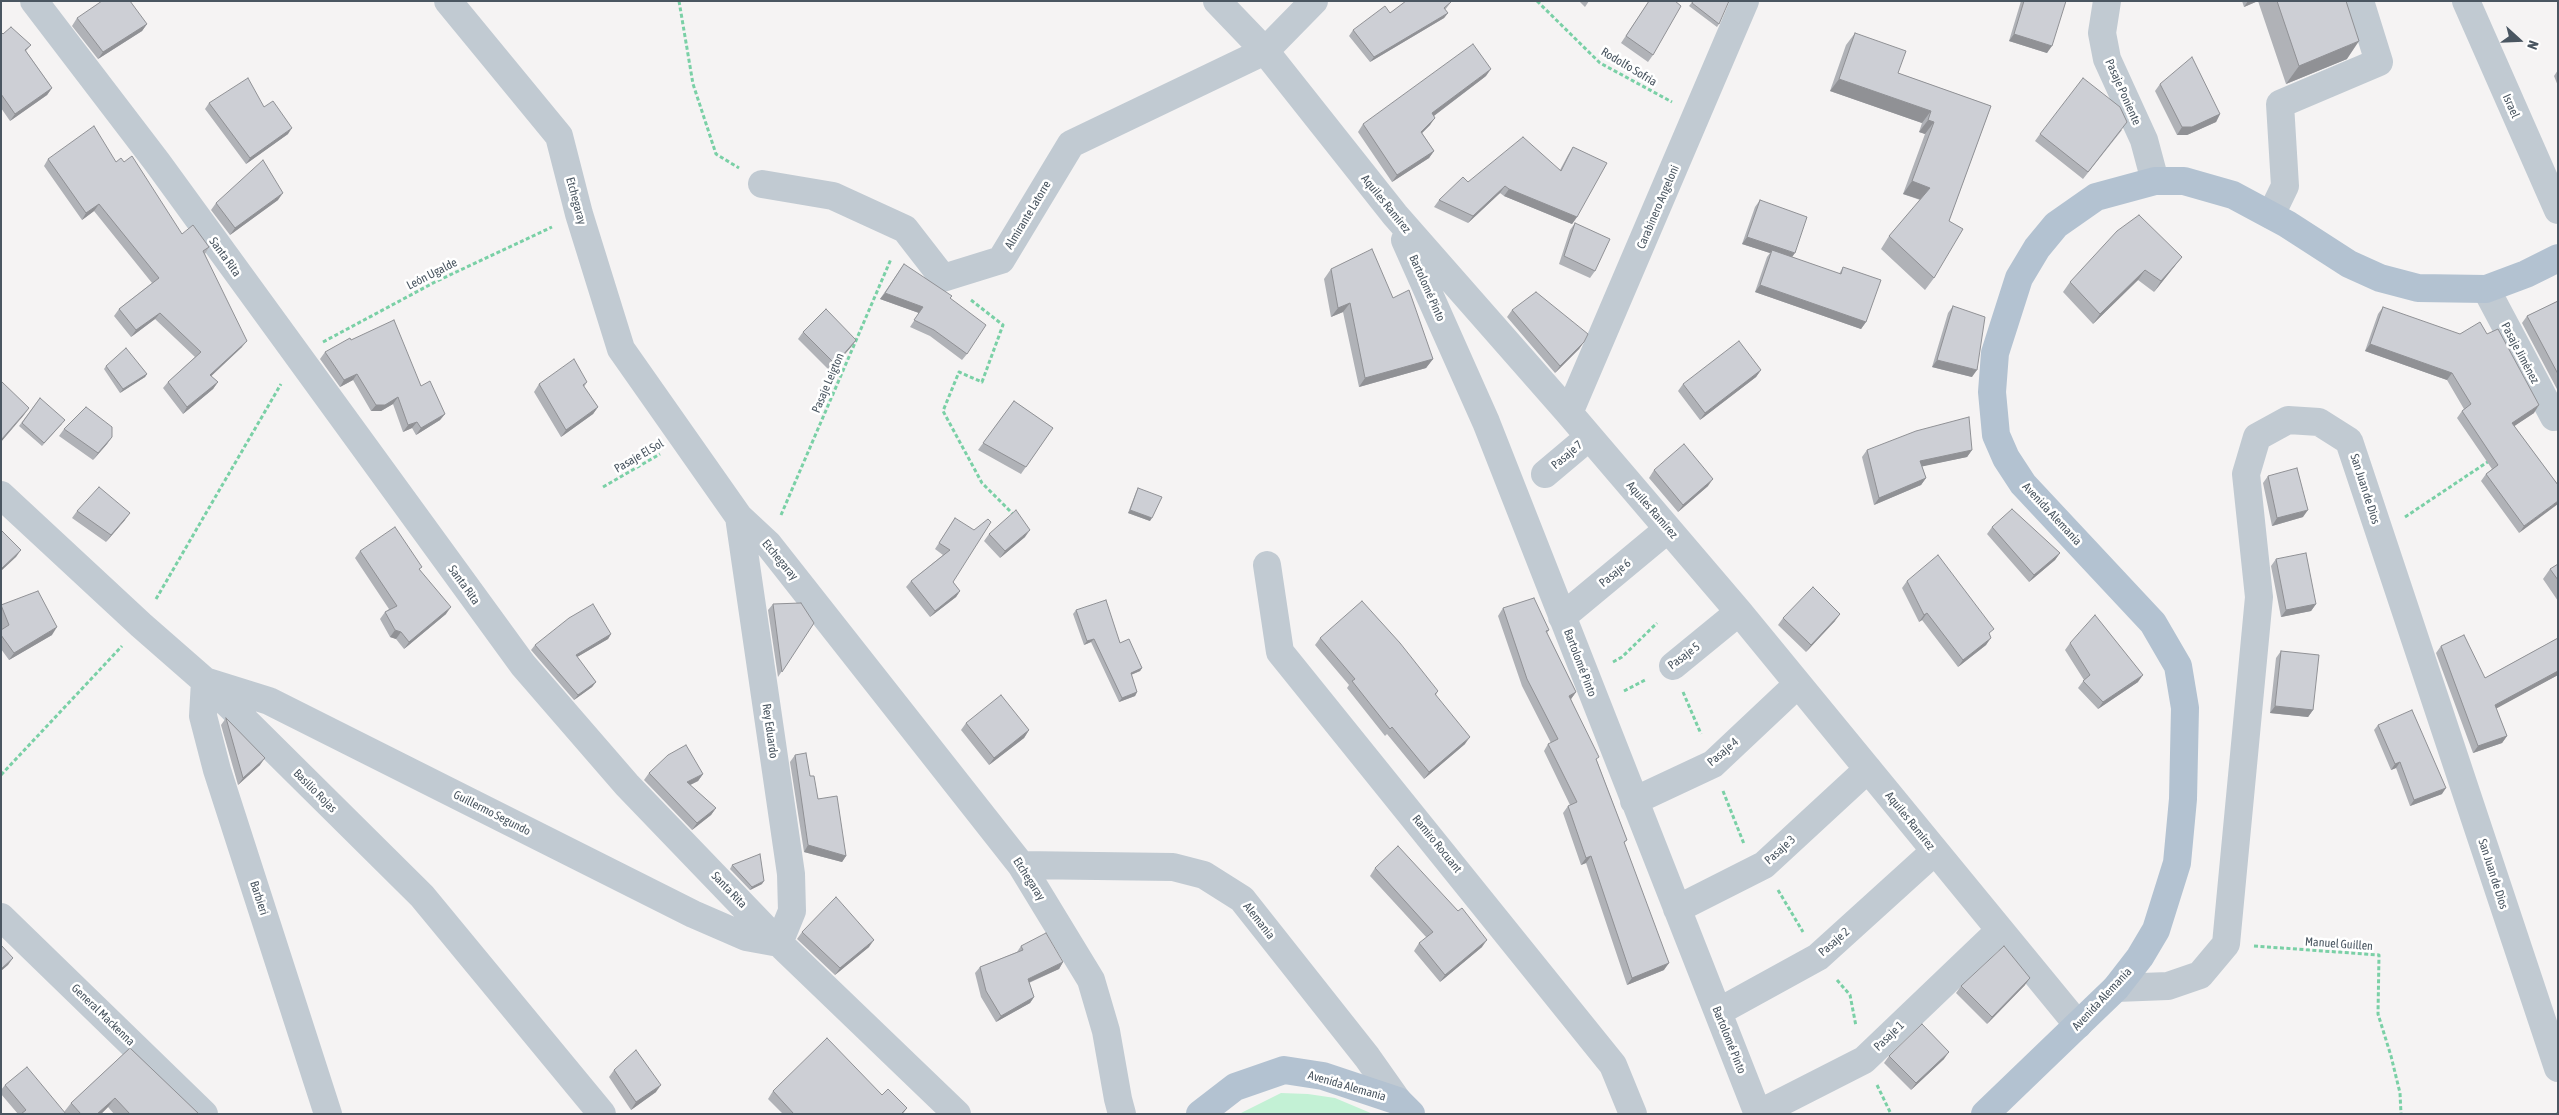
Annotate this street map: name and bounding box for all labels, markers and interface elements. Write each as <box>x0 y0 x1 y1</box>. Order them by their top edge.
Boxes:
north arrow <box>2494 15 2544 65</box>
text: N <box>2524 39 2542 52</box>
street label: Rodolfo Sofria <box>1598 45 1660 89</box>
street label: Pasaje Poniente <box>2102 57 2144 127</box>
street label: Israel <box>2499 92 2523 120</box>
street label: Carabinero Angeloni <box>1634 163 1682 251</box>
street label: Aquiles Ramírez <box>1358 172 1414 236</box>
street label: Etchegaray <box>563 176 589 226</box>
street label: Almirante Latorre <box>1002 178 1054 252</box>
street label: Santa Rita <box>206 235 244 279</box>
street label: Bartolomé Pinto <box>1406 253 1448 323</box>
street label: León Ugalde <box>404 255 460 293</box>
street label: Pasaje Jiménez <box>2498 320 2542 386</box>
street label: Pasaje Leigton <box>809 351 847 415</box>
street label: Pasaje El Sol <box>612 436 666 476</box>
street label: Pasaje 7 <box>1548 438 1586 472</box>
street label: San Juan de Dios <box>2347 452 2383 526</box>
street label: Aquiles Ramírez <box>1623 479 1681 541</box>
street label: Avenida Alemania <box>2019 480 2085 548</box>
street label: Etchegaray <box>759 537 801 583</box>
street label: Pasaje 6 <box>1596 556 1634 590</box>
street label: Santa Rita <box>445 563 483 607</box>
street label: Bartolomé Pinto <box>1561 627 1599 699</box>
street label: Pasaje 5 <box>1665 639 1703 673</box>
street label: Rey Eduardo <box>759 703 781 759</box>
street label: Pasaje 4 <box>1704 735 1742 769</box>
street label: Basilio Rojas <box>290 766 340 816</box>
street label: Guillermo Segundo <box>451 787 533 839</box>
street label: Aquiles Ramírez <box>1882 789 1938 853</box>
street label: Ramiro Rocuant <box>1409 812 1465 876</box>
street label: Pasaje 3 <box>1762 832 1798 868</box>
street label: San Juan de Dios <box>2475 837 2511 911</box>
street label: Etchegaray <box>1010 855 1048 903</box>
street label: Santa Rita <box>708 869 750 911</box>
street label: Barbieri <box>247 879 271 917</box>
street label: Alemania <box>1240 900 1278 942</box>
street label: Pasaje 2 <box>1815 925 1853 959</box>
street label: Manuel Guillen <box>2305 934 2373 954</box>
street label: Avenida Alemania <box>2069 965 2135 1033</box>
street label: General Mackenna <box>68 981 138 1049</box>
street label: Bartolomé Pinto <box>1709 1004 1749 1076</box>
street label: Pasaje 1 <box>1871 1018 1907 1054</box>
street label: Avenida Alemania <box>1306 1068 1388 1104</box>

